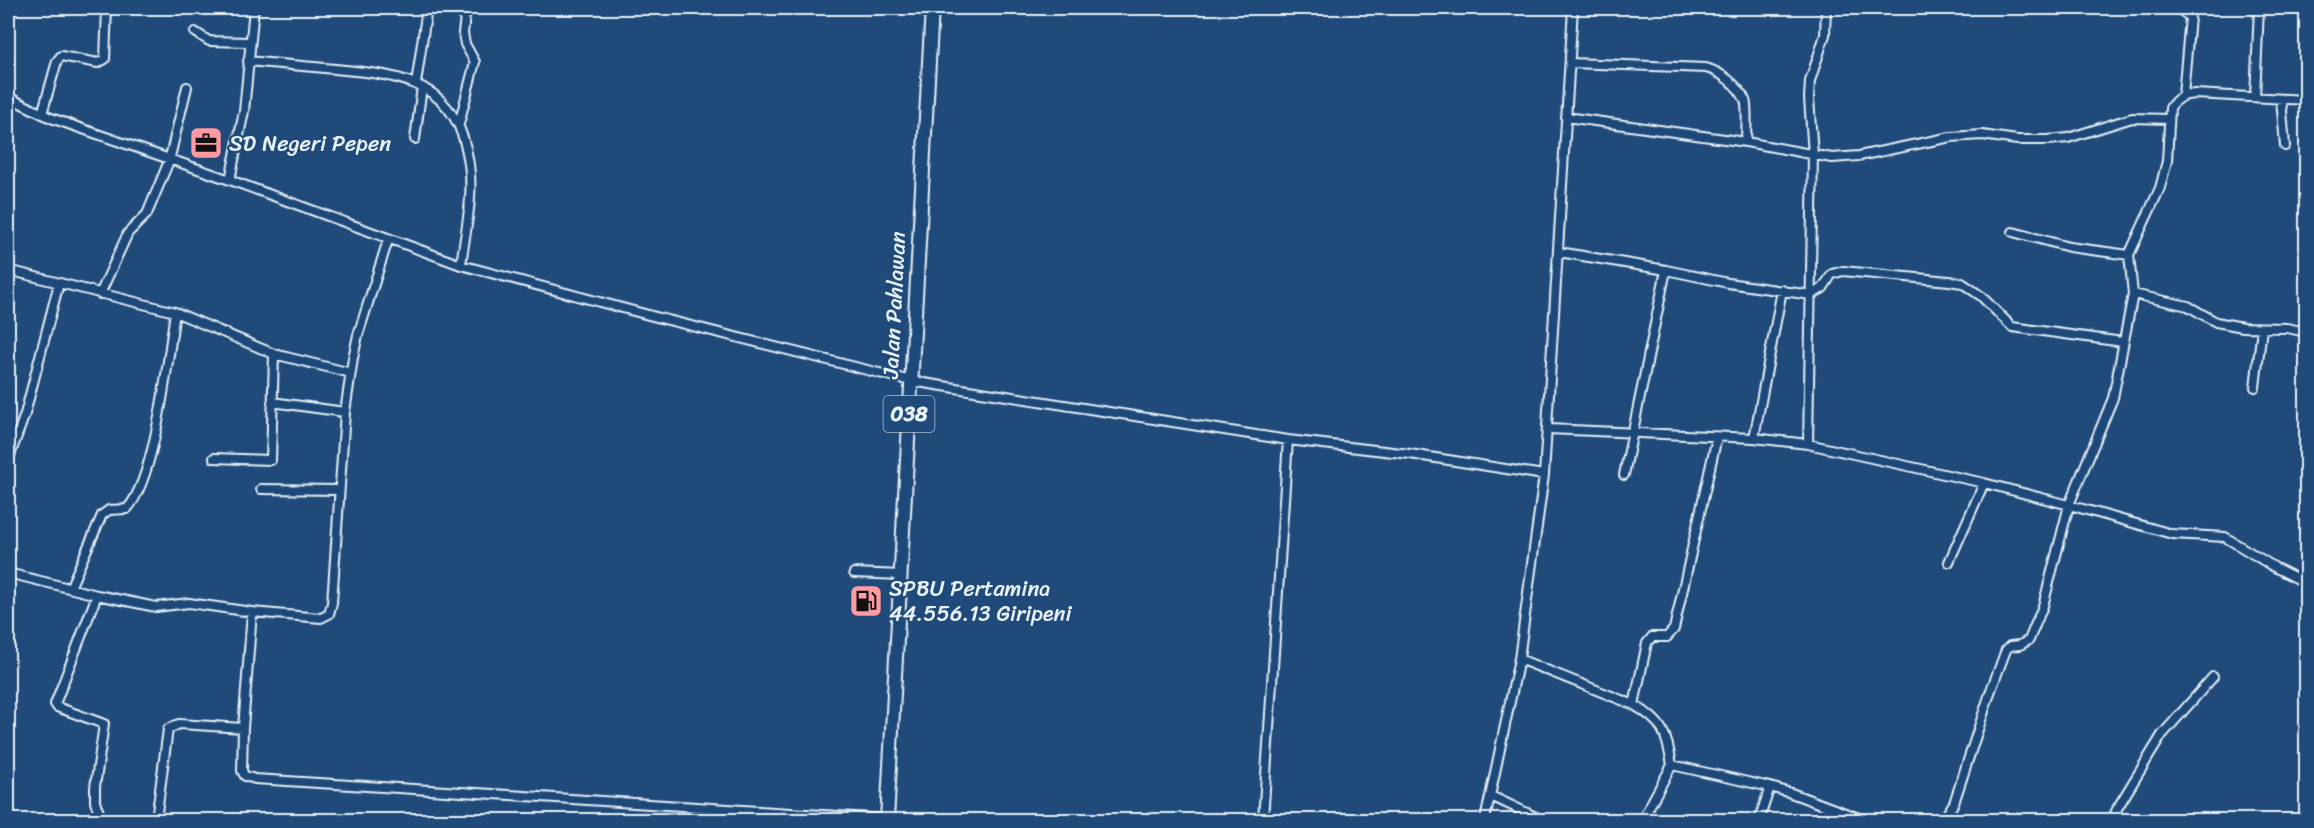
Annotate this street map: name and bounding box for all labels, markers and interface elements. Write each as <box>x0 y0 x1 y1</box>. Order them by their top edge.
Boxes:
place label: SD Negeri Pepen <box>229 124 391 163</box>
office icon: SD Negeri Pepen <box>188 125 224 161</box>
street label: Jalan Pahlawan <box>871 230 917 381</box>
road number: 038 <box>884 396 934 432</box>
place label: SPBU Pertamina 44.556.13 Giripeni <box>889 569 1072 633</box>
fuel station icon: SPBU Pertamina 44.556.13 Giripeni <box>848 583 884 619</box>

